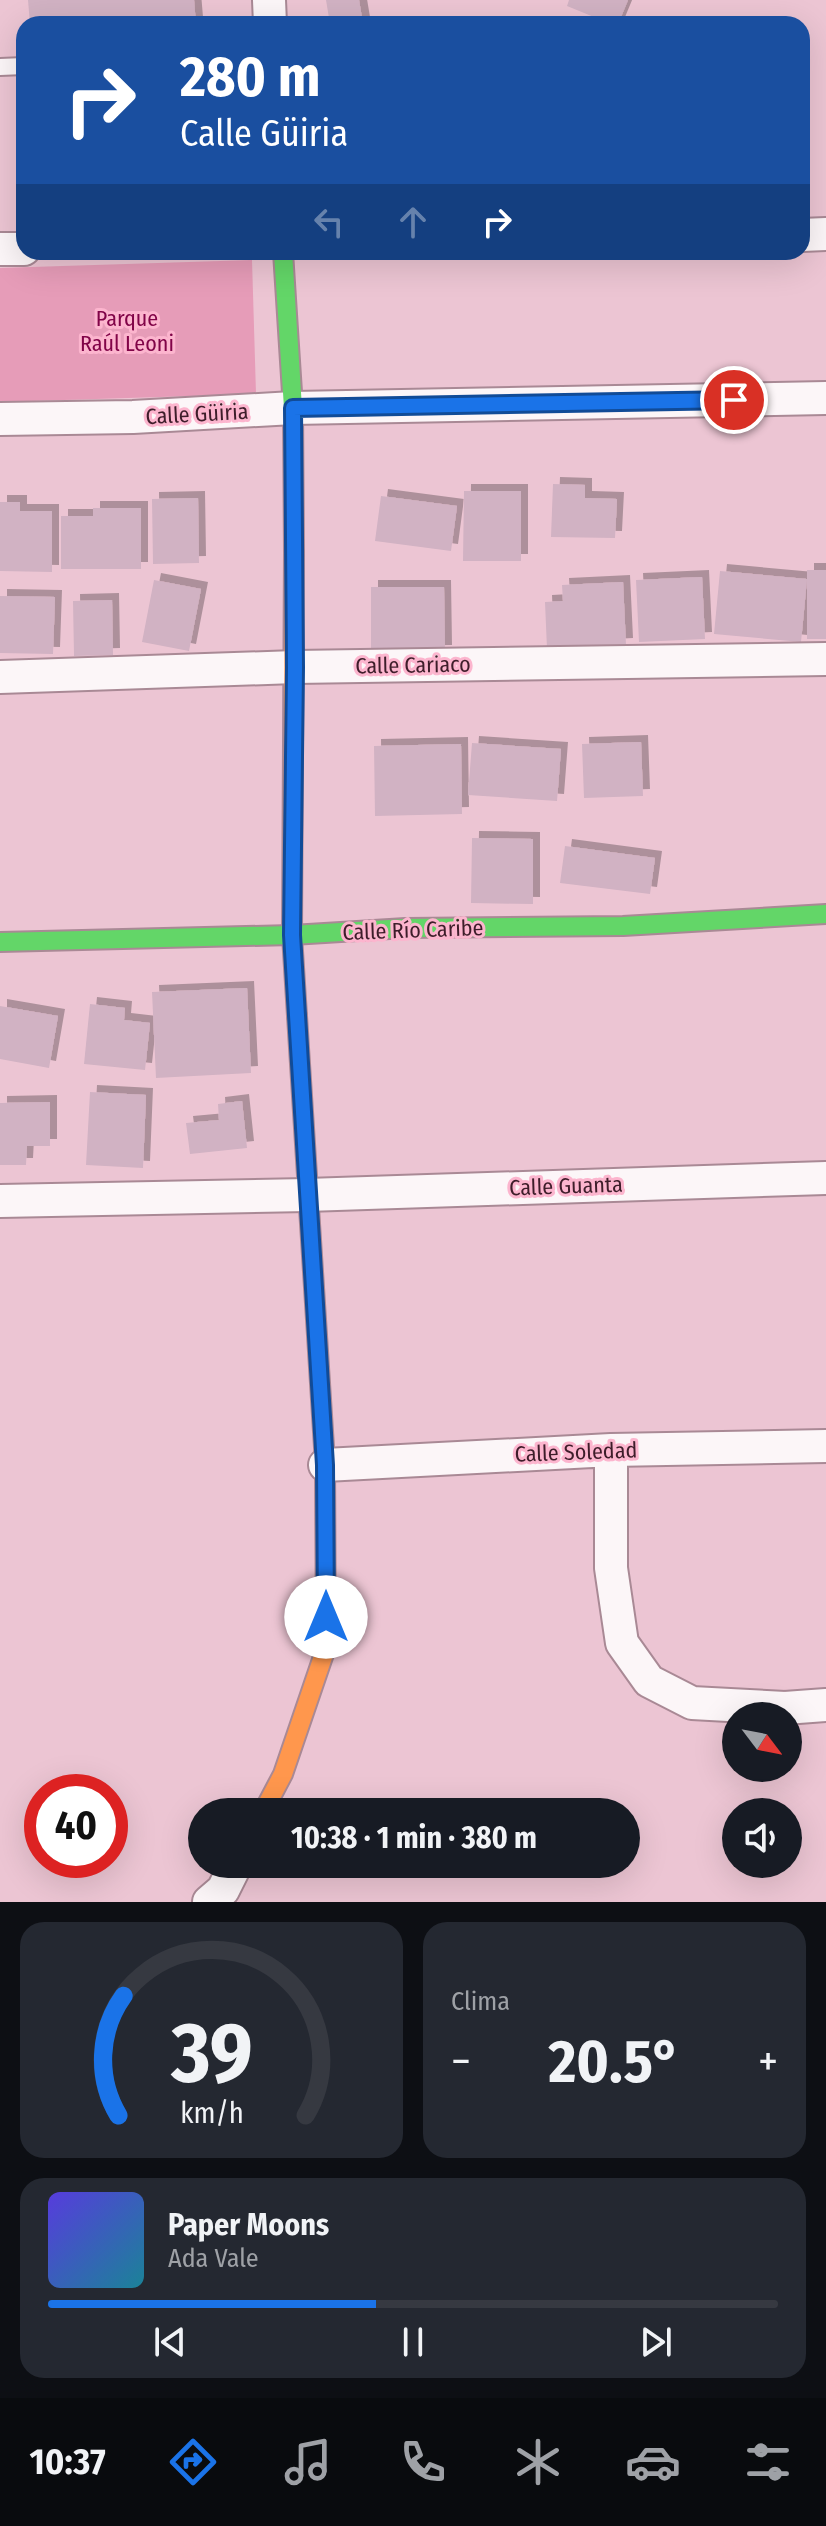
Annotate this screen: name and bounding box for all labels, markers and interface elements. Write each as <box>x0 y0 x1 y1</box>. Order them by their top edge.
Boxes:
text: 280 m <box>180 44 320 111</box>
icon: right <box>48 48 152 152</box>
text: Calle Güiria <box>180 112 348 156</box>
icon: left <box>307 200 351 244</box>
icon: ahead <box>391 200 435 244</box>
icon: right <box>475 200 519 244</box>
park label: Parque Raúl Leoni <box>80 305 174 357</box>
pin <box>700 366 768 434</box>
icon: arrive <box>712 378 756 422</box>
street label: Calle Güiria <box>145 398 249 430</box>
street label: Calle Cariaco <box>355 650 471 680</box>
street label: Calle Río Caribe <box>342 914 484 946</box>
street label: Calle Guanta <box>509 1171 623 1201</box>
street label: Calle Soledad <box>514 1436 638 1468</box>
position arrow <box>284 1575 368 1659</box>
north arrow <box>722 1702 802 1782</box>
map controls <box>722 1702 802 1878</box>
speed limit sign: 40 <box>24 1774 128 1878</box>
button: sound <box>722 1798 802 1878</box>
text: 10:38 · 1 min · 380 m <box>291 1820 537 1856</box>
text: Clima <box>451 1986 510 2017</box>
text: 39 <box>170 2004 252 2104</box>
text: 20.5° <box>549 2026 680 2098</box>
text: − <box>451 2035 471 2088</box>
text: + <box>758 2035 778 2088</box>
text: km/h <box>180 2096 243 2131</box>
text: Paper Moons <box>168 2207 329 2243</box>
text: Ada Vale <box>168 2243 259 2274</box>
icon: previous <box>148 2320 192 2364</box>
icon: pause <box>391 2320 435 2364</box>
icon: next <box>634 2320 678 2364</box>
icon: directions <box>165 2434 221 2490</box>
icon: music <box>280 2434 336 2490</box>
icon: phone <box>395 2434 451 2490</box>
icon: climate <box>510 2434 566 2490</box>
icon: car <box>625 2434 681 2490</box>
icon: filters <box>740 2434 796 2490</box>
text: 10:37 <box>30 2440 105 2484</box>

